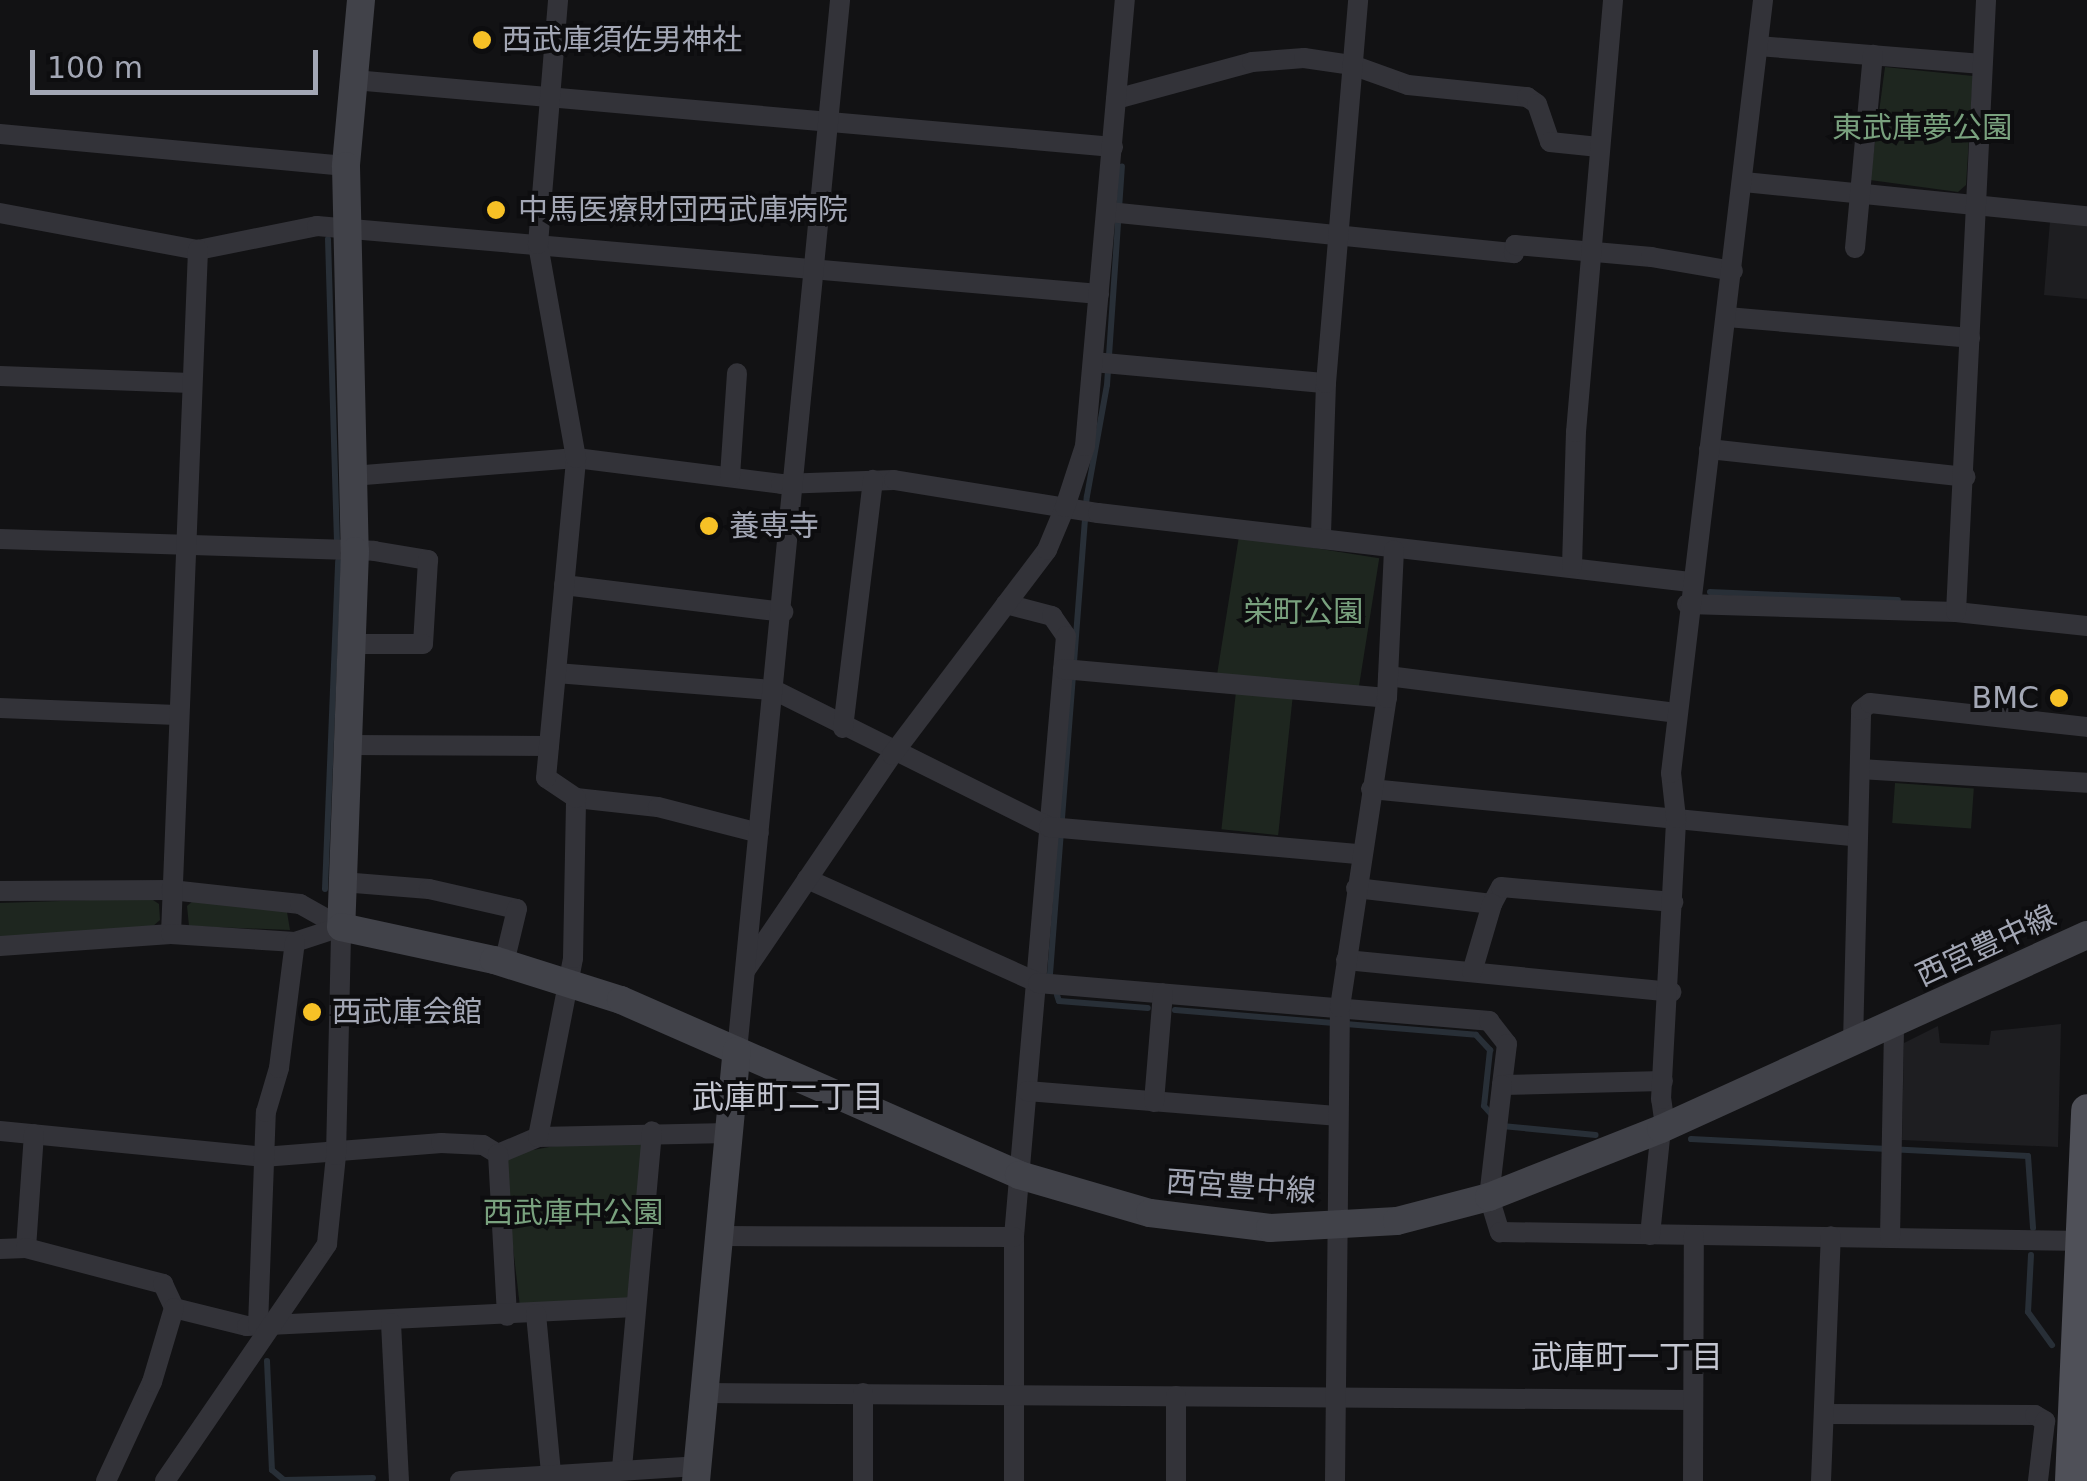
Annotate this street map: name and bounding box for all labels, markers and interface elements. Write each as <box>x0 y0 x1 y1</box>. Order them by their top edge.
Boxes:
place label: 西武庫須佐男神社 <box>502 22 742 58</box>
marker: 西武庫須佐男神社 <box>471 29 493 51</box>
scale bar <box>35 30 322 92</box>
text: 100 m <box>47 50 143 85</box>
park label: 東武庫夢公園 <box>1832 110 2012 146</box>
place label: 中馬医療財団西武庫病院 <box>518 192 848 228</box>
marker: 中馬医療財団西武庫病院 <box>483 197 509 223</box>
place label: 養専寺 <box>729 508 819 544</box>
marker: 養専寺 <box>698 515 720 537</box>
park label: 栄町公園 <box>1243 594 1363 630</box>
place label: BMC <box>1972 680 2039 716</box>
marker: BMC <box>2048 687 2070 709</box>
street label: 西宮豊中線 <box>1910 898 2062 994</box>
place label: 西武庫会館 <box>332 994 482 1030</box>
marker: 西武庫会館 <box>301 1001 323 1023</box>
district label: 武庫町二丁目 <box>692 1078 884 1116</box>
street label: 西宮豊中線 <box>1165 1164 1317 1210</box>
park label: 西武庫中公園 <box>483 1195 663 1231</box>
district label: 武庫町一丁目 <box>1531 1338 1723 1376</box>

